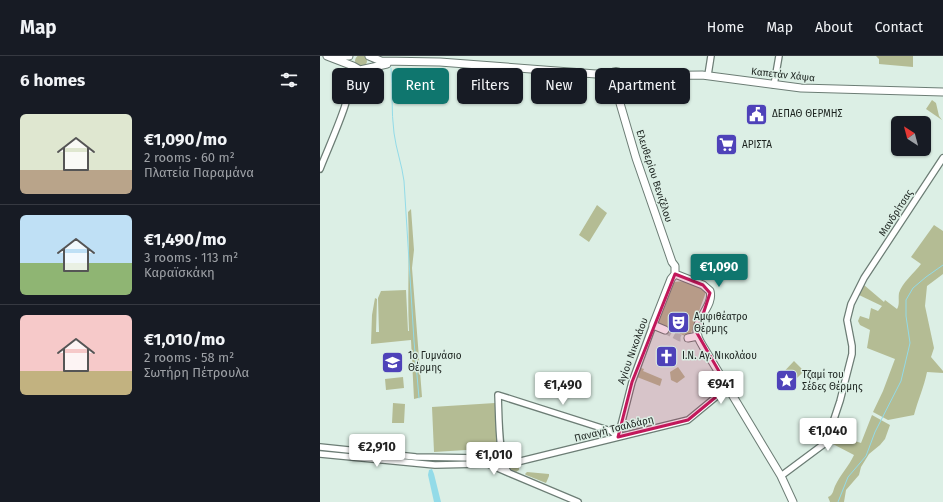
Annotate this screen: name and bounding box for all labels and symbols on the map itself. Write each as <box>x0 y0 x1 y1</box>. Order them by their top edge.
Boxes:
street label: Καπετάν Χάψα <box>750 65 816 84</box>
public building icon: ΔΕΠΑΘ ΘΕΡΜΗΣ <box>743 101 769 127</box>
place label: ΔΕΠΑΘ ΘΕΡΜΗΣ <box>772 108 843 120</box>
north arrow <box>891 116 931 156</box>
street label: Ελευθερίου Βενιζέλου <box>633 128 676 224</box>
supermarket icon: ΑΡΙΣΤΑ <box>714 132 740 158</box>
place label: ΑΡΙΣΤΑ <box>742 139 772 151</box>
street label: Μανδρίτσας <box>876 187 916 239</box>
pin: €1,090 <box>686 254 752 288</box>
theatre icon: Αμφιθέατρο Θέρμης <box>665 310 691 336</box>
place label: Αμφιθέατρο Θέρμης <box>694 310 748 335</box>
street label: Αγίου Νικολάου <box>614 315 651 386</box>
church icon: Ι.Ν. Αγ. Νικολάου <box>653 343 679 369</box>
school or university icon: 1ο Γυμνάσιο Θέρμης <box>379 349 405 375</box>
place label: 1ο Γυμνάσιο Θέρμης <box>408 349 462 374</box>
place label: Ι.Ν. Αγ. Νικολάου <box>682 349 757 362</box>
place icon: Τζαμί του Σέδες Θέρμης <box>774 368 800 394</box>
place label: Τζαμί του Σέδες Θέρμης <box>802 368 863 393</box>
pin: €941 <box>697 371 745 405</box>
pin: €1,490 <box>530 372 596 406</box>
street label: Παναγή Τσαλδάρη <box>573 412 655 445</box>
pin: €1,040 <box>795 418 861 452</box>
pin: €2,910 <box>344 434 410 468</box>
pin: €1,010 <box>461 442 527 476</box>

